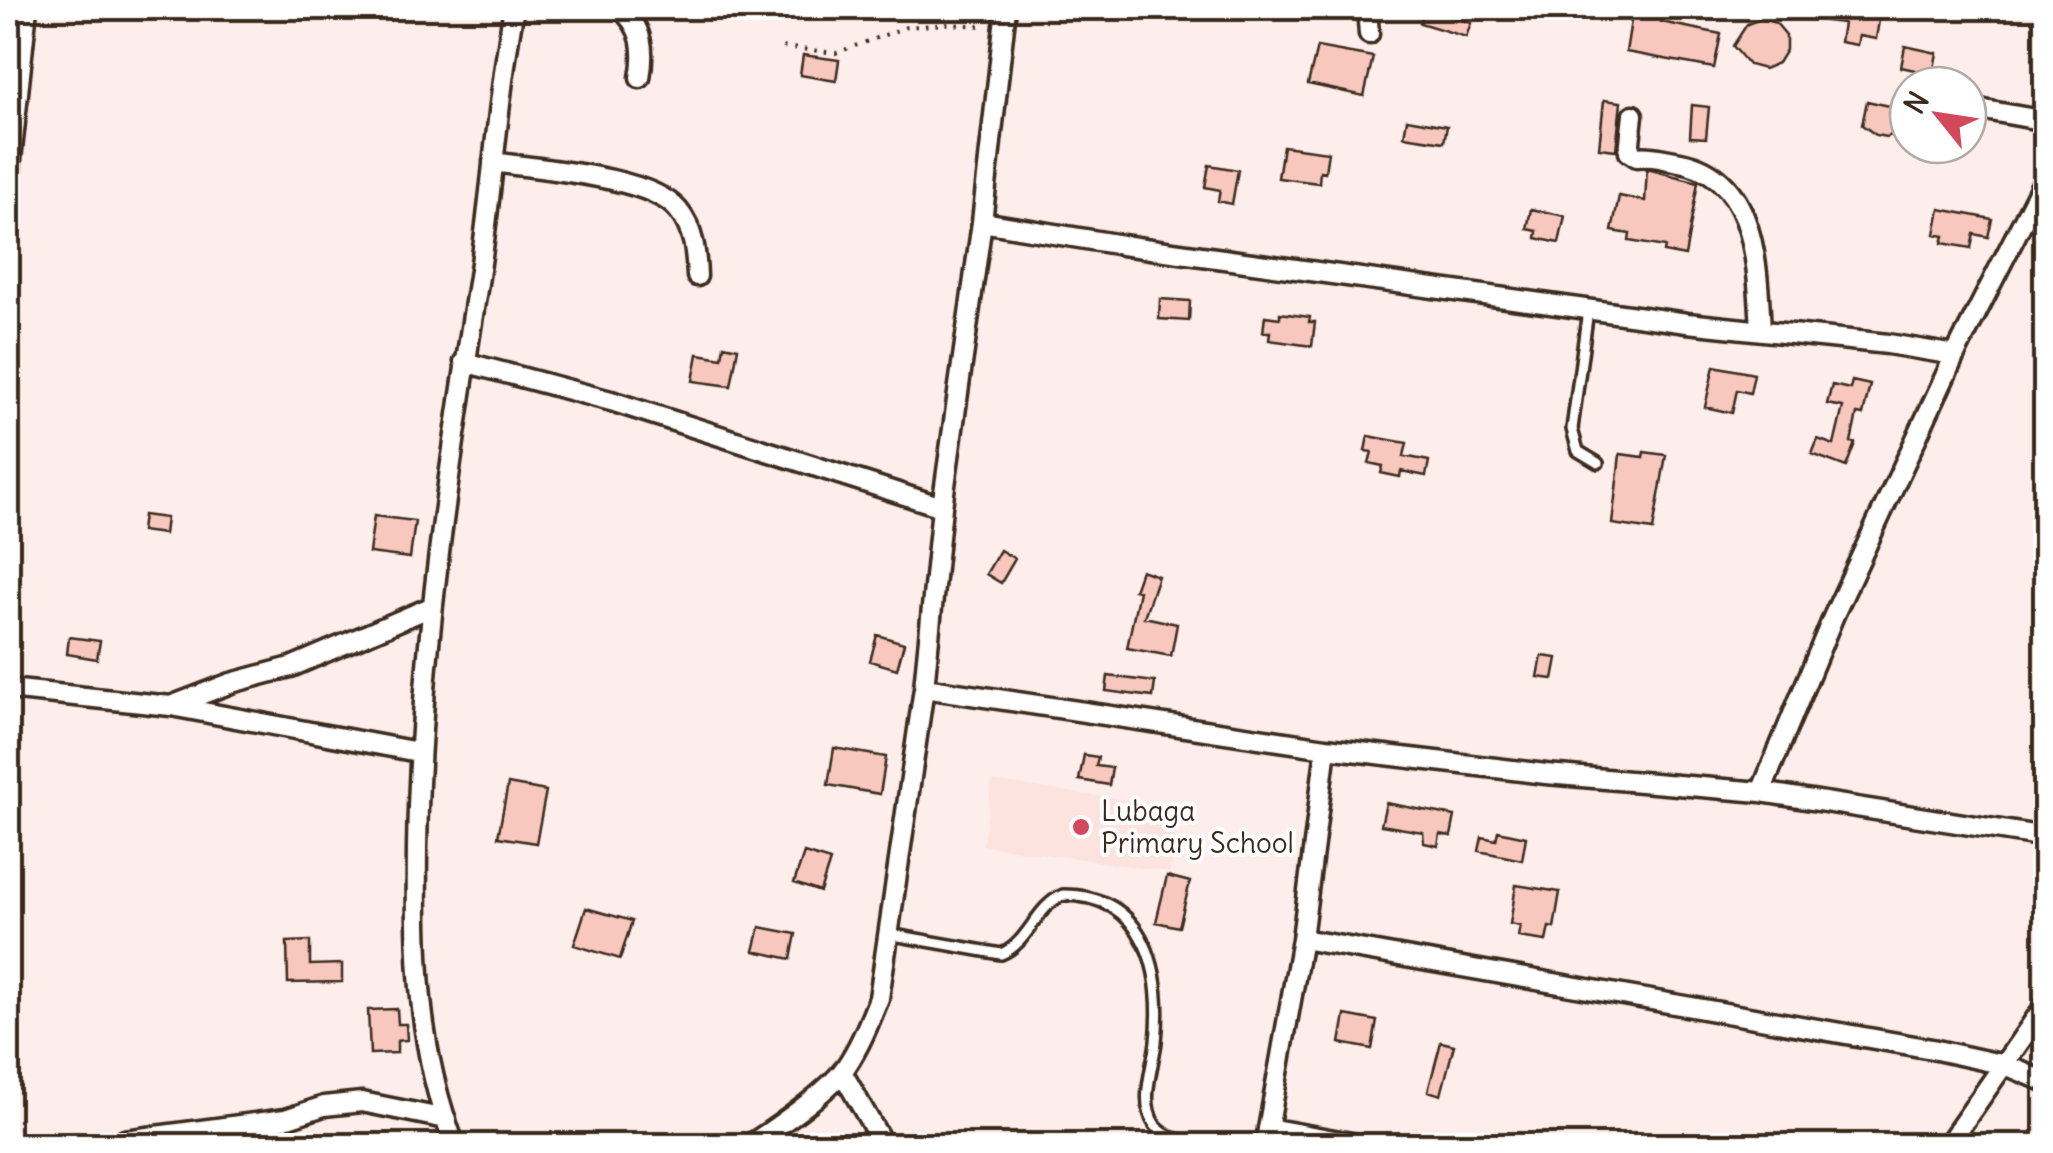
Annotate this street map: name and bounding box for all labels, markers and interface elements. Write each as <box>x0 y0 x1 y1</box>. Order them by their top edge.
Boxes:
north arrow <box>1888 65 1988 165</box>
text: N <box>1896 85 1937 120</box>
place label: Lubaga Primary School <box>1101 793 1294 861</box>
marker: Lubaga Primary School <box>1070 816 1092 838</box>

